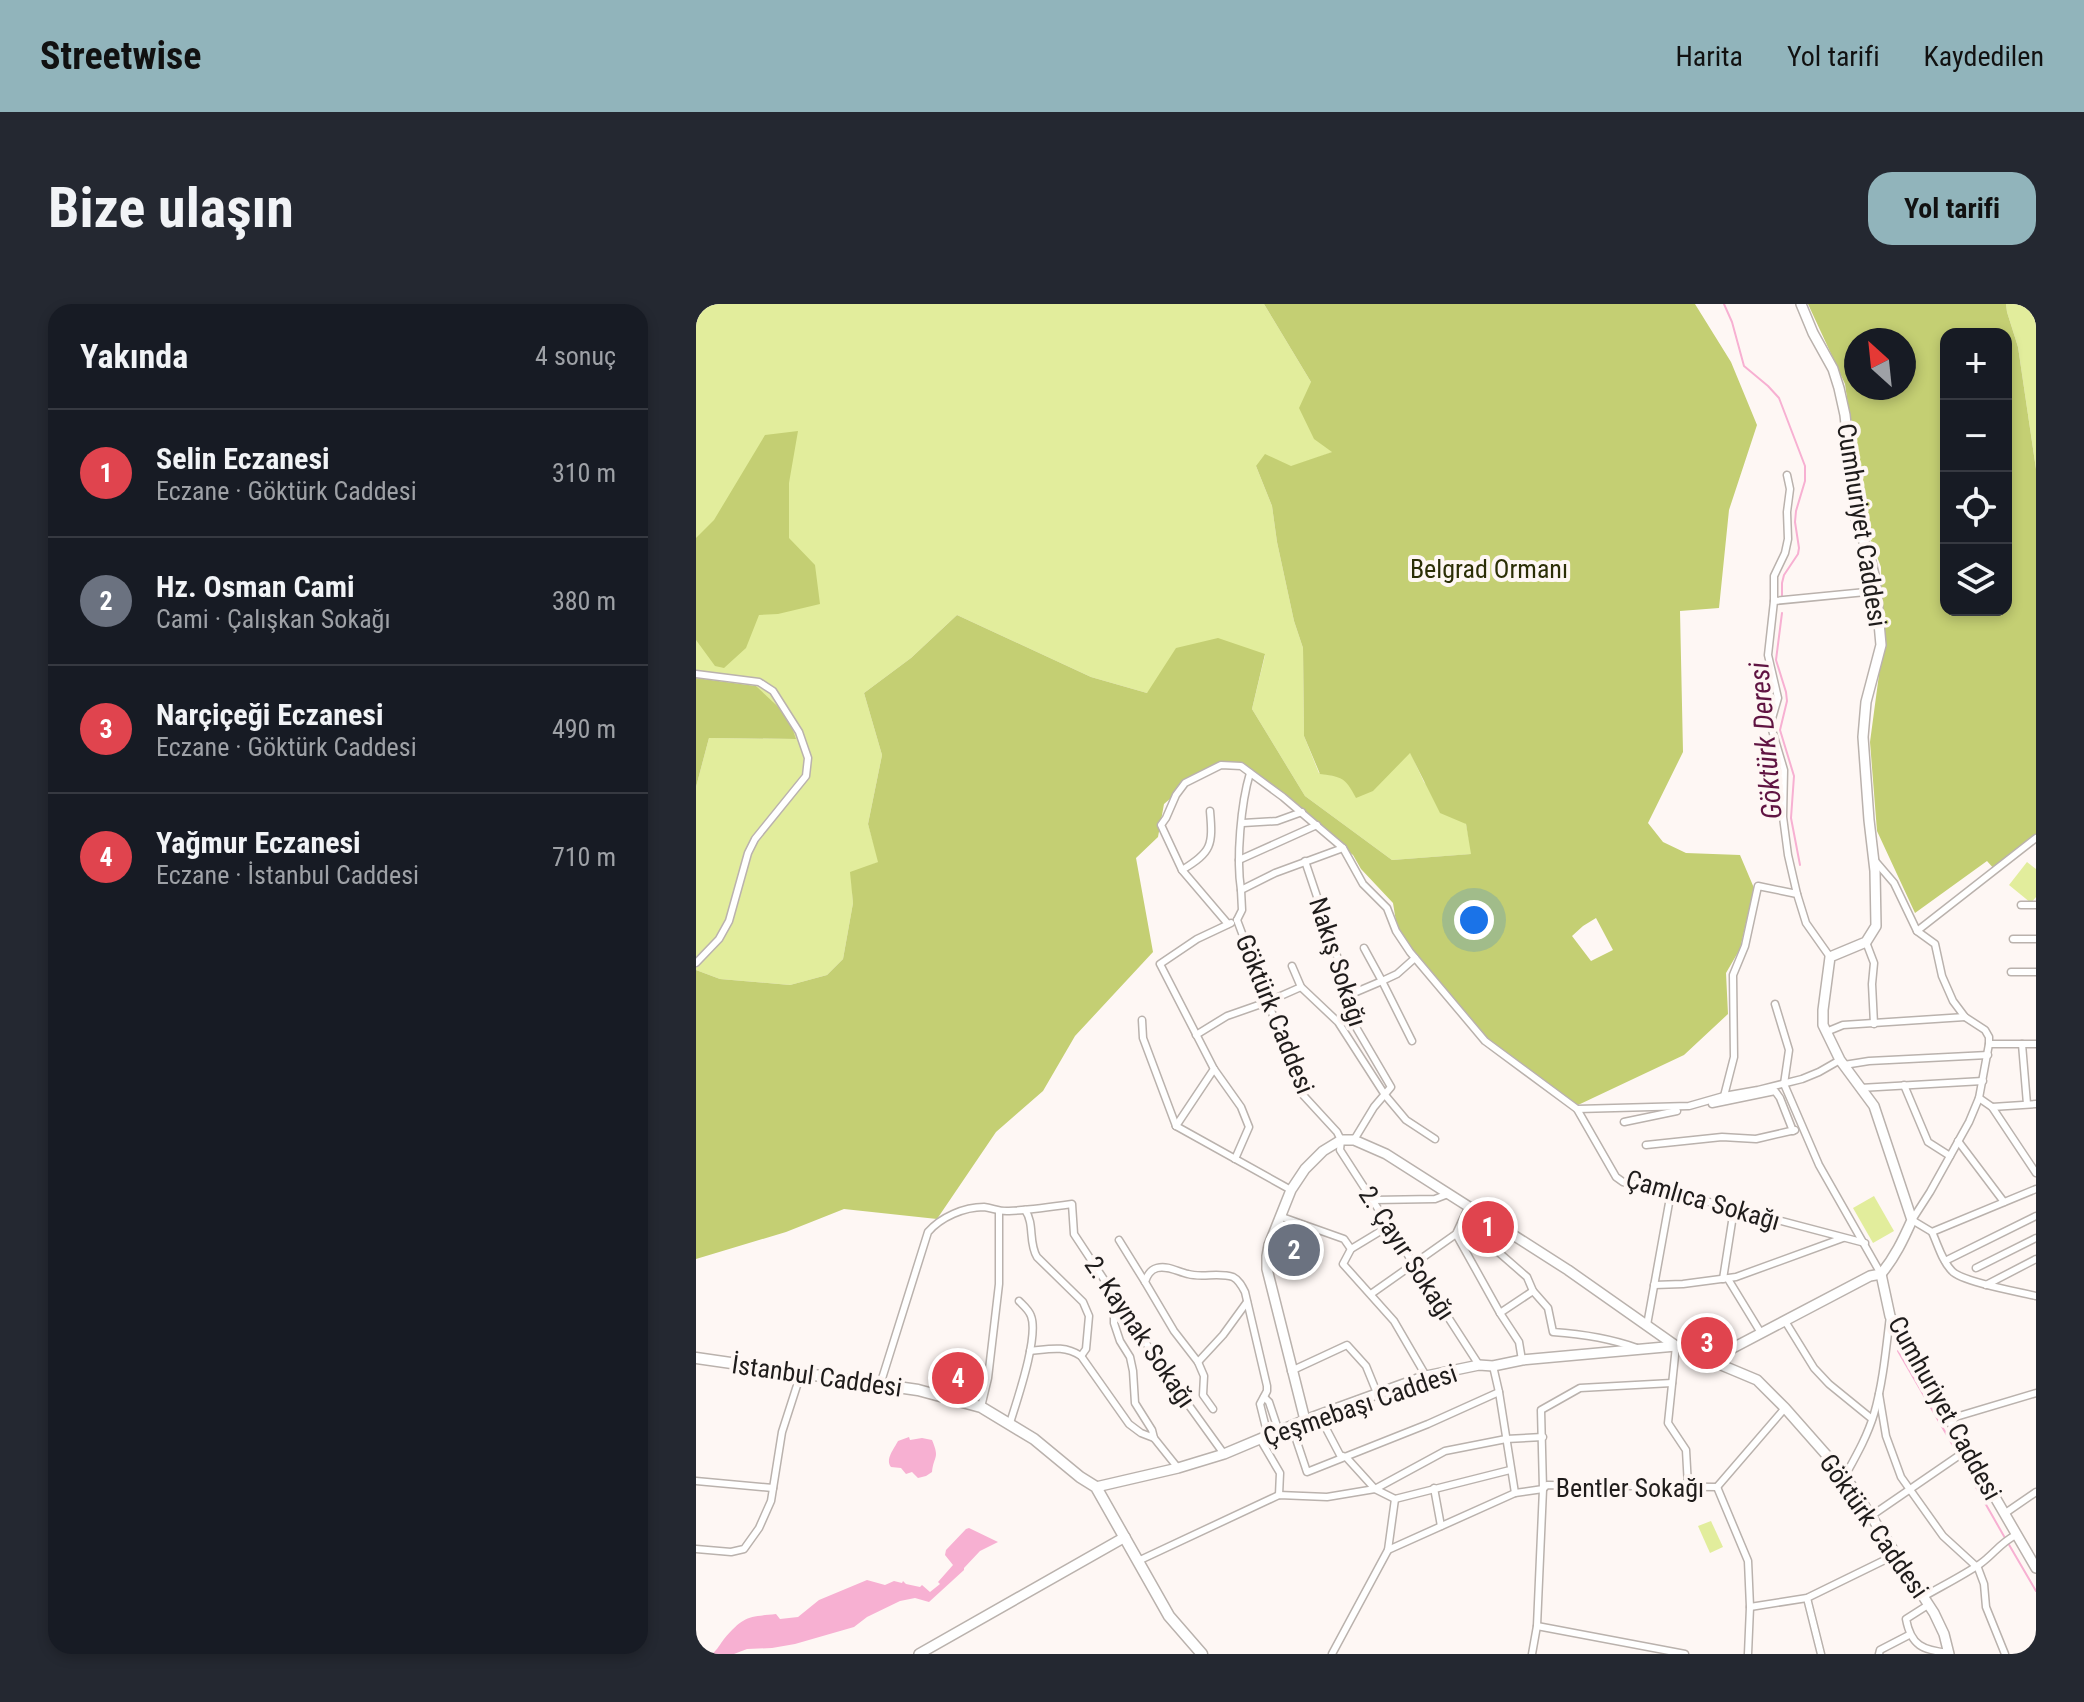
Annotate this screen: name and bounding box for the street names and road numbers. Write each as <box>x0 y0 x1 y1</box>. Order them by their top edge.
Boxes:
street label: Cumhuriyet Caddesi <box>1831 421 1893 629</box>
street label: Nakış Sokağı <box>1303 894 1373 1030</box>
street label: Göktürk Caddesi <box>1229 930 1321 1098</box>
street label: Çamlıca Sokağı <box>1622 1164 1784 1236</box>
street label: 2. Çayır Sokağı <box>1353 1181 1461 1325</box>
street label: 2. Kaynak Sokağı <box>1079 1251 1201 1413</box>
street label: Cumhuriyet Caddesi <box>1882 1311 2008 1505</box>
street label: İstanbul Caddesi <box>730 1349 904 1403</box>
street label: Çeşmebaşı Caddesi <box>1259 1358 1461 1452</box>
street label: Göktürk Caddesi <box>1813 1448 1935 1604</box>
street label: Bentler Sokağı <box>1556 1473 1704 1503</box>

